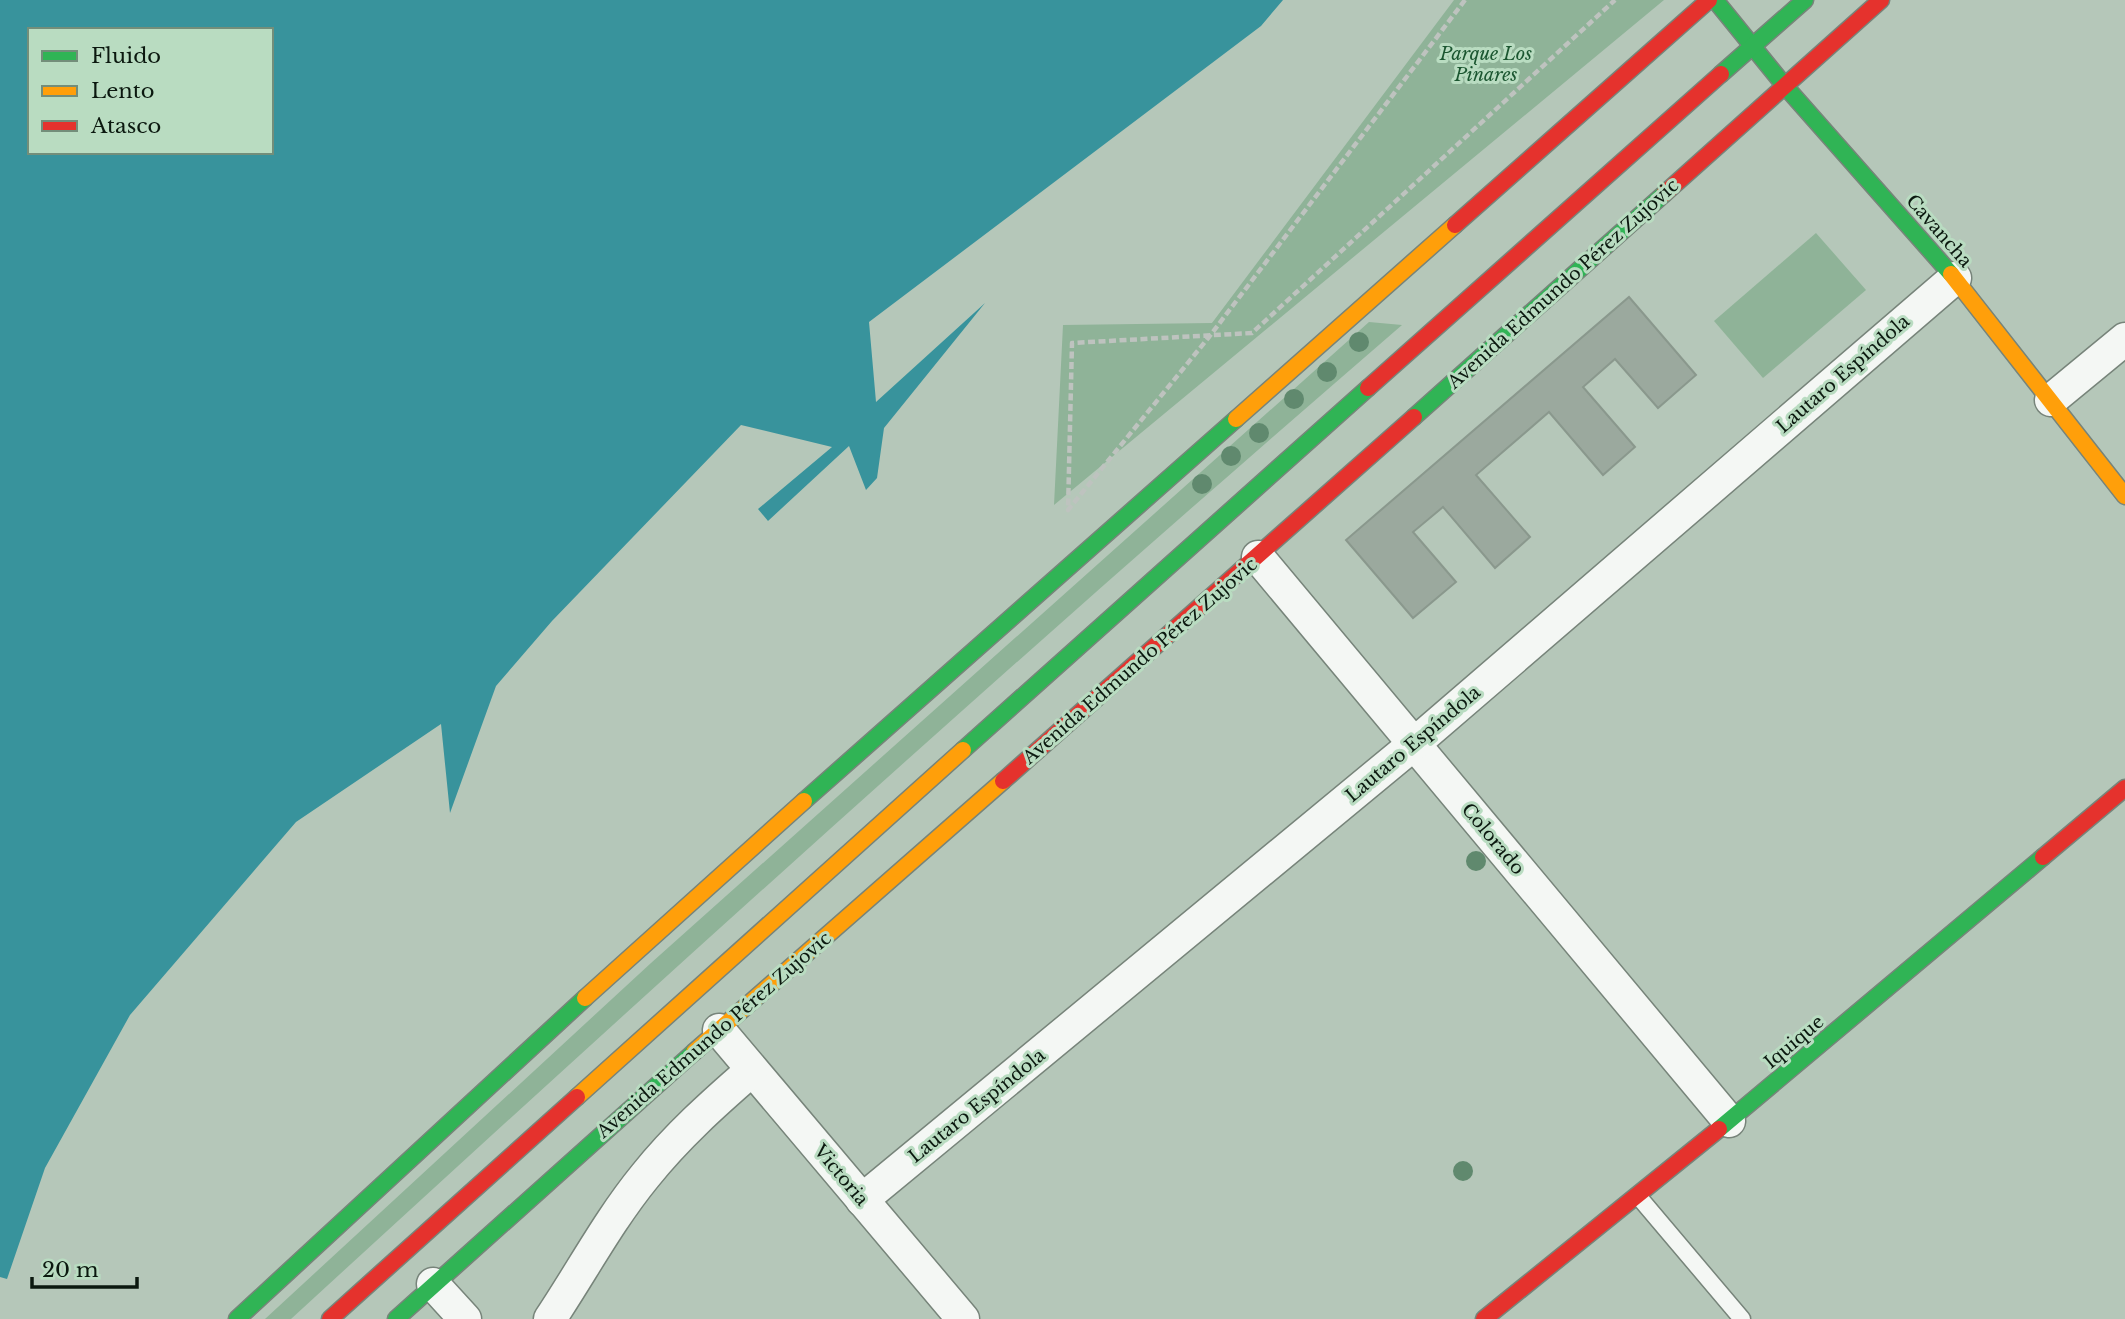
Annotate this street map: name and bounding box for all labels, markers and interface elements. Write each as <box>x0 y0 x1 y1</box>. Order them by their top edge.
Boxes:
legend <box>28 28 273 154</box>
text: Fluido <box>91 43 161 69</box>
park label: Parque Los Pinares <box>1439 43 1532 86</box>
text: Lento <box>91 78 154 104</box>
text: Atasco <box>90 113 161 139</box>
street label: Avenida Edmundo Pérez Zujovic <box>1442 174 1683 394</box>
street label: Cavancha <box>1901 190 1977 272</box>
street label: Lautaro Espíndola <box>1772 310 1914 438</box>
street label: Avenida Edmundo Pérez Zujovic <box>1018 553 1262 769</box>
street label: Lautaro Espíndola <box>1341 681 1485 807</box>
street label: Colorado <box>1457 799 1529 879</box>
street label: Avenida Edmundo Pérez Zujovic <box>592 927 836 1143</box>
street label: Iquique <box>1760 1011 1828 1073</box>
street label: Lautaro Espíndola <box>904 1044 1050 1168</box>
street label: Victoria <box>808 1139 873 1210</box>
scale bar <box>32 1246 136 1290</box>
text: 20 m <box>42 1257 99 1283</box>

